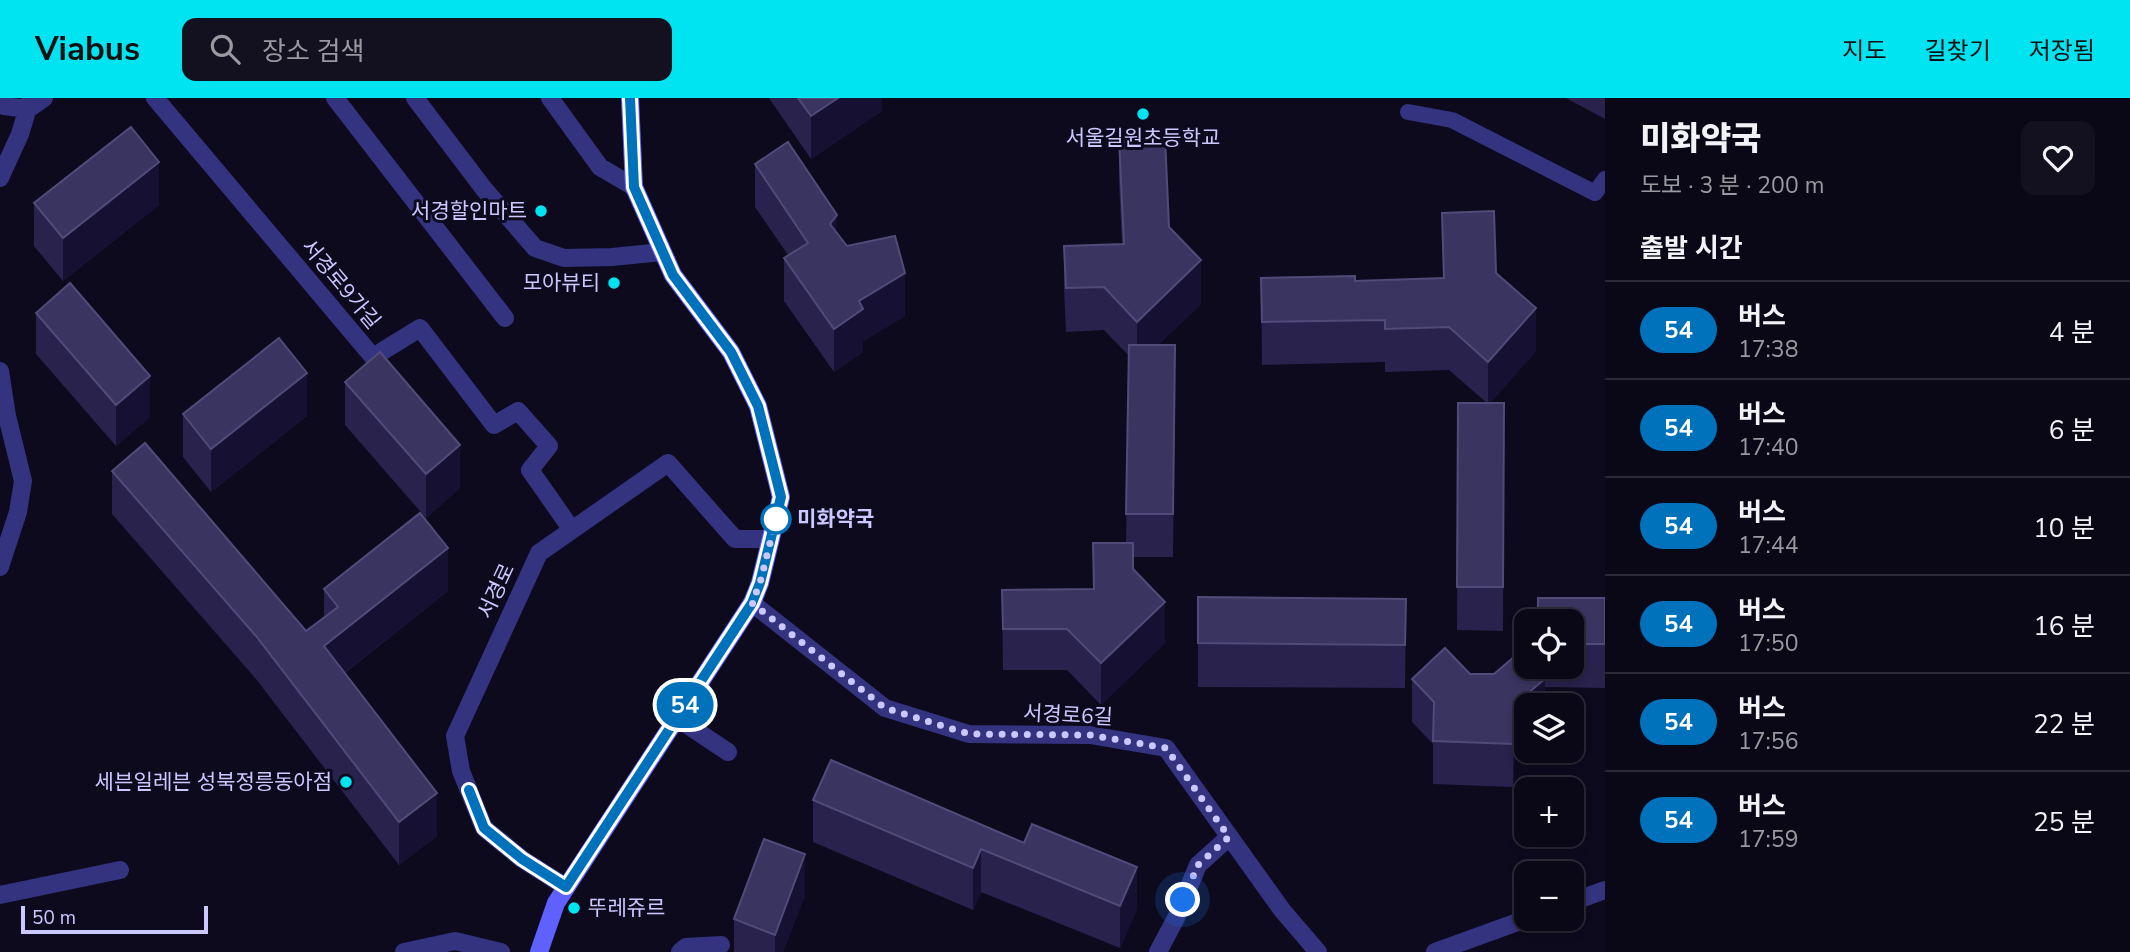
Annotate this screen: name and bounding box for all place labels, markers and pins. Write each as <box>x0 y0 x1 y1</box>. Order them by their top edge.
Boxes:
marker: 서울길원초등학교 <box>1135 106 1151 122</box>
place label: 서울길원초등학교 <box>1066 124 1220 152</box>
place label: 서경할인마트 <box>411 197 527 225</box>
marker: 서경할인마트 <box>533 203 549 219</box>
place label: 모아뷰티 <box>523 269 600 297</box>
marker: 모아뷰티 <box>606 275 622 291</box>
marker: 미화약국 <box>761 504 791 534</box>
place label: 미화약국 <box>797 505 874 533</box>
place label: 세븐일레븐 성북정릉동아점 <box>95 768 332 796</box>
marker: 세븐일레븐 성북정릉동아점 <box>338 774 354 790</box>
place label: 뚜레쥬르 <box>588 894 665 922</box>
marker: 뚜레쥬르 <box>566 900 582 916</box>

